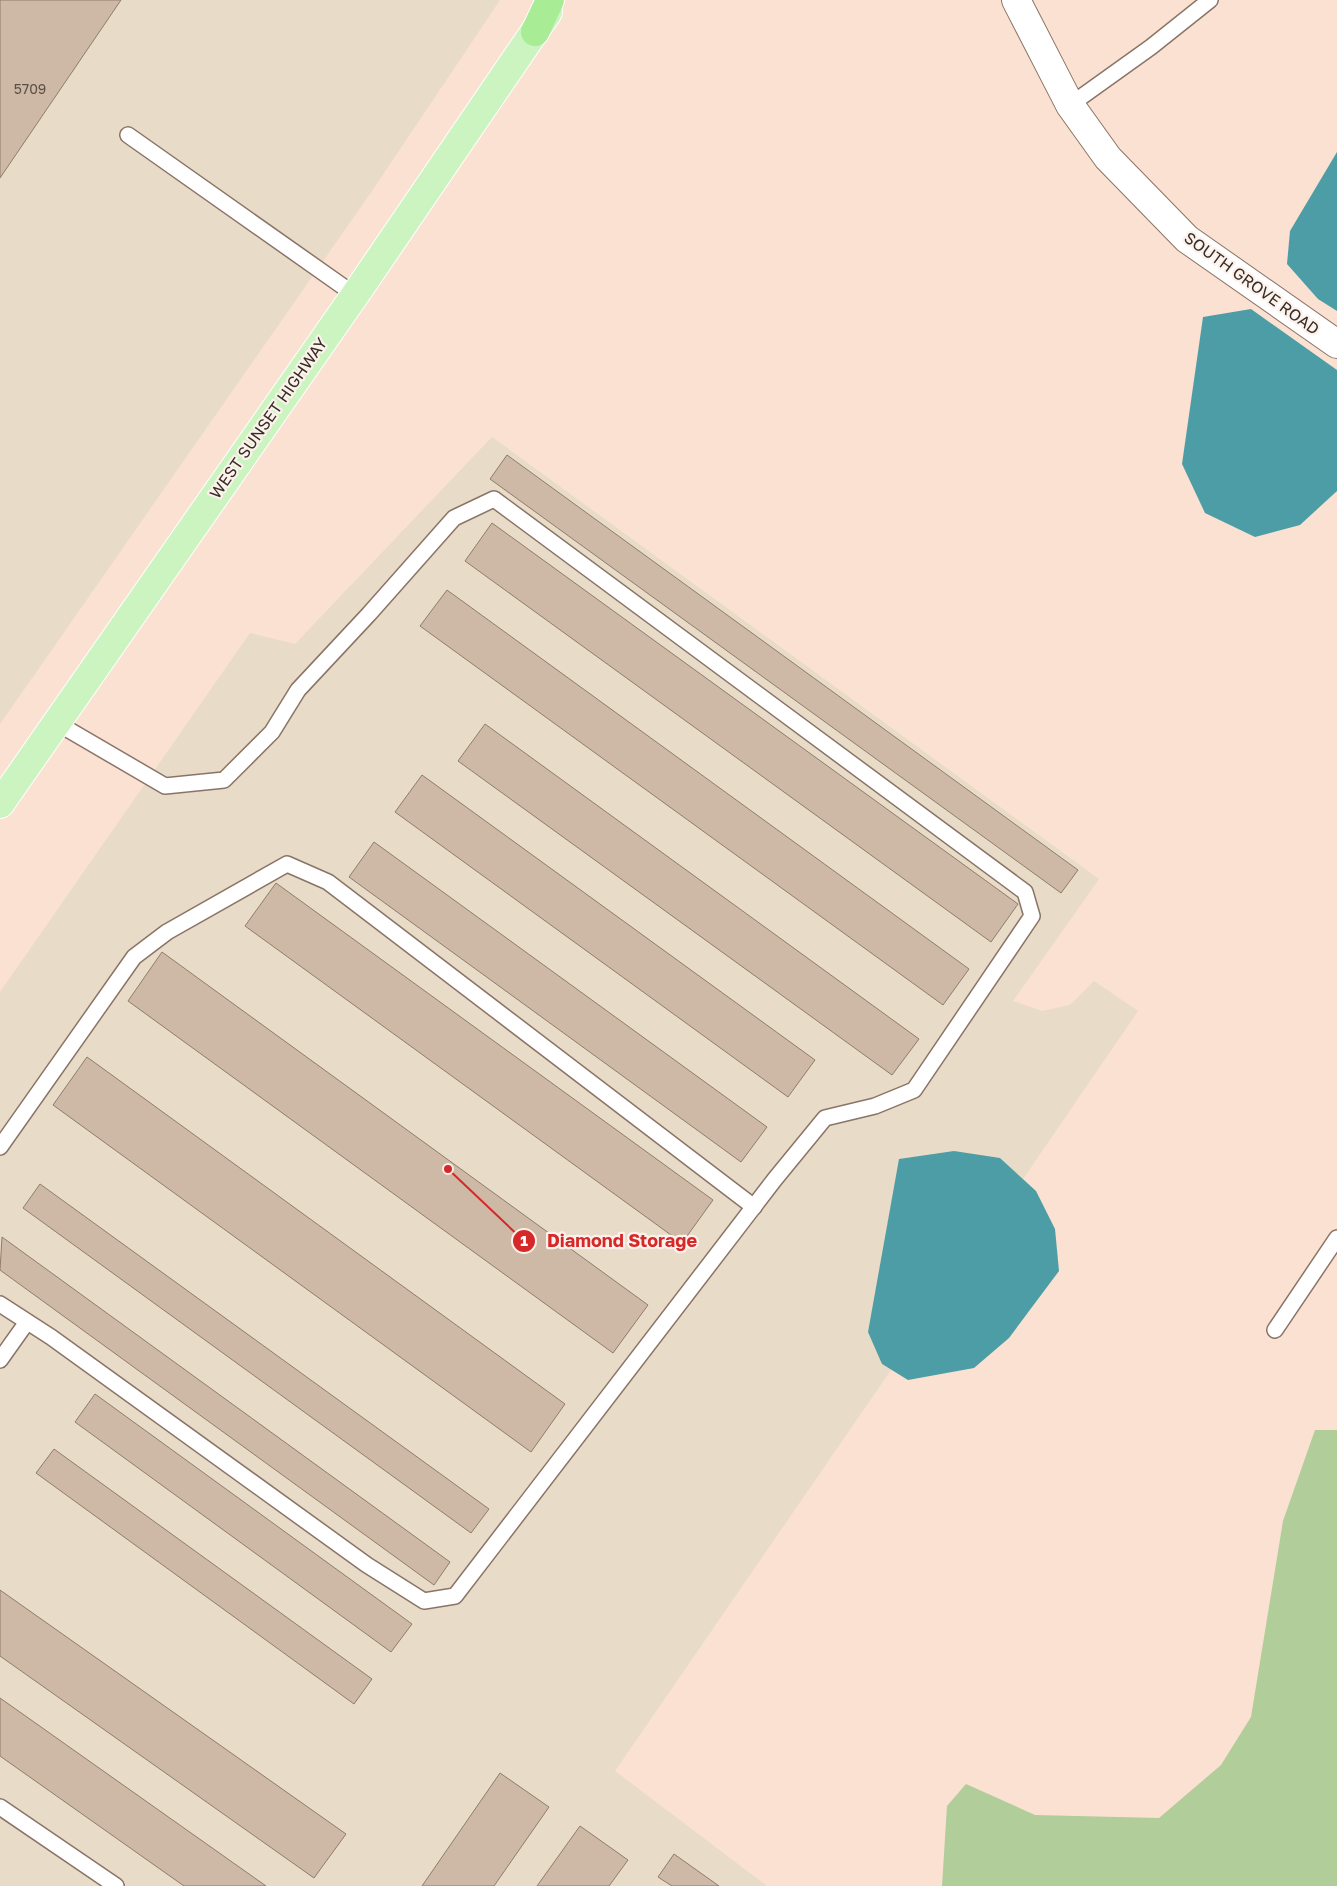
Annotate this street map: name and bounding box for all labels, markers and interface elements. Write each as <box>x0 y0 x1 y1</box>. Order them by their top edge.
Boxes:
house number: 5709 <box>14 80 46 97</box>
street label: SOUTH GROVE ROAD <box>1180 227 1324 339</box>
street label: WEST SUNSET HIGHWAY <box>205 333 332 502</box>
callout: Diamond Storage <box>512 1224 707 1257</box>
text: Diamond Storage <box>547 1229 697 1251</box>
text: 1 <box>520 1231 528 1249</box>

